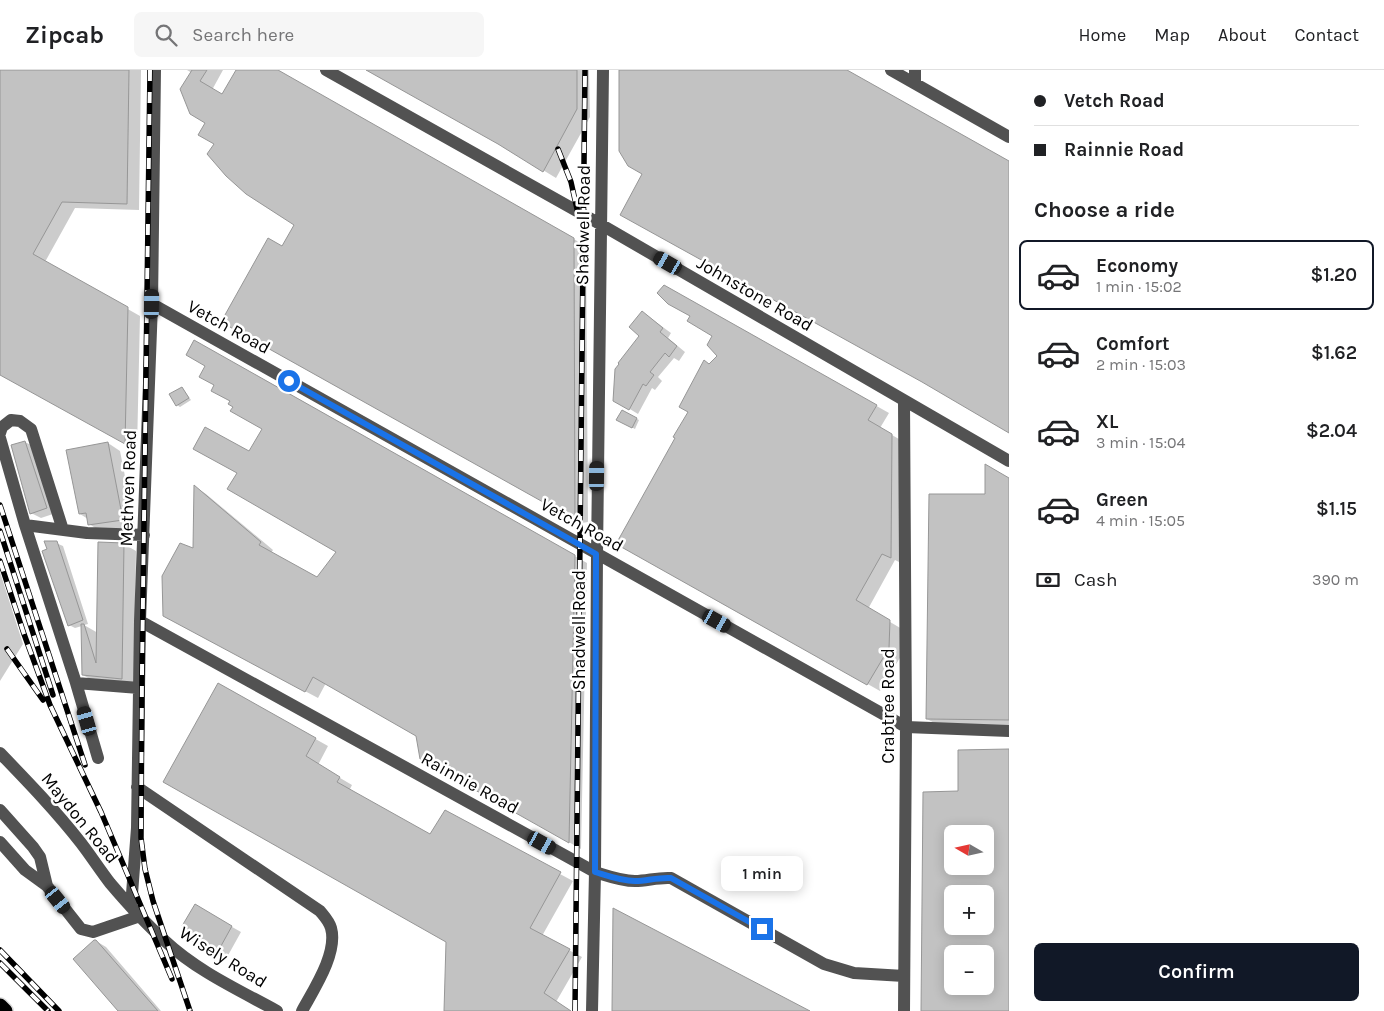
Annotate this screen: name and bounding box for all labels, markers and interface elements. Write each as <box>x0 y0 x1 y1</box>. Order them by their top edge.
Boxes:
search box <box>134 12 484 57</box>
text: Zipcab <box>25 21 104 49</box>
icon: search <box>152 21 180 49</box>
text: Search here <box>192 24 294 46</box>
text: Home <box>1078 24 1126 46</box>
text: Map <box>1154 24 1190 46</box>
text: About <box>1218 24 1267 46</box>
text: Contact <box>1295 24 1359 46</box>
text: Vetch Road <box>1064 90 1165 112</box>
text: Rainnie Road <box>1064 139 1184 161</box>
street label: Shadwell Road <box>571 165 595 285</box>
text: Choose a ride <box>1034 197 1175 223</box>
car <box>651 249 684 277</box>
street label: Johnstone Road <box>693 252 817 336</box>
icon: car <box>1036 253 1081 298</box>
text: Economy <box>1096 255 1178 277</box>
text: $1.20 <box>1310 264 1357 286</box>
text: 1 min · 15:02 <box>1096 277 1182 296</box>
car <box>144 289 159 319</box>
street label: Vetch Road <box>184 295 274 359</box>
icon: car <box>1036 331 1081 376</box>
text: Comfort <box>1096 333 1170 355</box>
text: $1.62 <box>1311 342 1357 364</box>
text: 2 min · 15:03 <box>1096 355 1186 374</box>
route start <box>278 370 300 392</box>
icon: car <box>1036 409 1081 454</box>
text: XL <box>1096 411 1118 433</box>
text: $2.04 <box>1306 420 1357 442</box>
street label: Methven Road <box>115 429 141 547</box>
text: 3 min · 15:04 <box>1096 433 1186 452</box>
car <box>589 461 604 491</box>
icon: car <box>1036 487 1081 532</box>
text: Green <box>1096 489 1148 511</box>
street label: Vetch Road <box>537 493 627 557</box>
text: $1.15 <box>1316 498 1357 520</box>
text: 4 min · 15:05 <box>1096 511 1185 530</box>
icon: cash <box>1034 566 1062 594</box>
text: Cash <box>1074 569 1118 591</box>
street label: Shadwell Road <box>568 570 590 690</box>
text: 390 m <box>1312 570 1359 589</box>
car <box>700 607 733 635</box>
street label: Crabtree Road <box>877 648 899 764</box>
car <box>75 705 98 737</box>
street label: Rainnie Road <box>417 747 523 819</box>
street label: Maydon Road <box>37 768 123 868</box>
north arrow <box>944 825 994 875</box>
map controls <box>944 825 994 995</box>
car <box>525 829 558 857</box>
callout: 1 min <box>721 856 803 892</box>
text: 1 min <box>742 864 782 883</box>
car <box>42 884 73 916</box>
button: + <box>944 885 994 935</box>
route end <box>751 918 773 940</box>
street label: Wisely Road <box>175 921 271 993</box>
button: Confirm <box>1034 943 1359 1001</box>
button: − <box>944 945 994 995</box>

